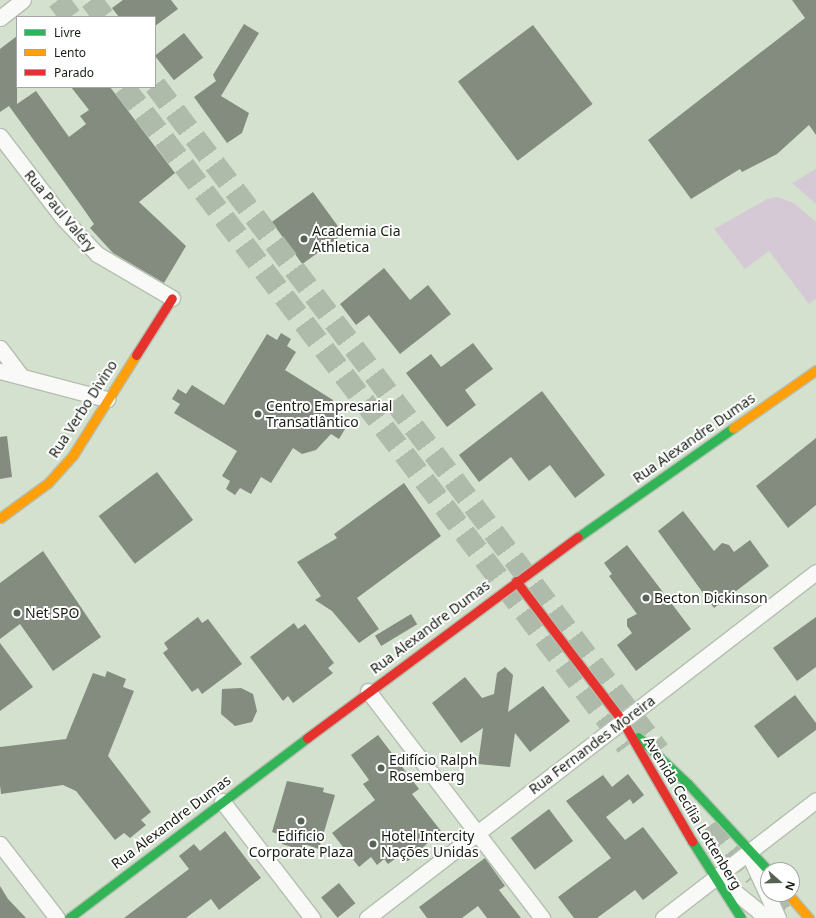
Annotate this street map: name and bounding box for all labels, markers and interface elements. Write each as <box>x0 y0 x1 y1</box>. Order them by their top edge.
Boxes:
legend <box>16 16 156 88</box>
text: Livre <box>54 24 81 41</box>
text: Lento <box>54 44 86 61</box>
text: Parado <box>54 64 94 81</box>
street label: Rua Paul Valéry <box>21 167 99 255</box>
place label: Academia Cia Athletica <box>312 223 401 256</box>
marker: Academia Cia Athletica <box>299 234 309 244</box>
street label: Rua Verbo Divino <box>45 357 121 461</box>
street label: Rua Alexandre Dumas <box>630 390 758 486</box>
place label: Centro Empresarial Transatlântico <box>266 398 392 430</box>
marker: Centro Empresarial Transatlântico <box>253 409 263 419</box>
street label: Rua Alexandre Dumas <box>367 577 493 677</box>
place label: Becton Dickinson <box>654 590 768 606</box>
marker: Becton Dickinson <box>641 593 651 603</box>
place label: Net SPO <box>25 605 79 621</box>
marker: Net SPO <box>12 608 22 618</box>
street label: Rua Fernandes Moreira <box>526 692 658 798</box>
street label: Avenida Cecília Lottenberg <box>641 734 745 892</box>
place label: Edifício Ralph Rosemberg <box>389 752 477 784</box>
marker: Edifício Ralph Rosemberg <box>376 763 386 773</box>
street label: Rua Alexandre Dumas <box>108 772 234 872</box>
marker: Edificio Corporate Plaza <box>296 816 306 826</box>
place label: Edificio Corporate Plaza <box>249 828 353 860</box>
place label: Hotel Intercity Nações Unidas <box>381 828 479 860</box>
marker: Hotel Intercity Nações Unidas <box>368 839 378 849</box>
north arrow <box>760 862 800 902</box>
text: N <box>782 879 799 893</box>

